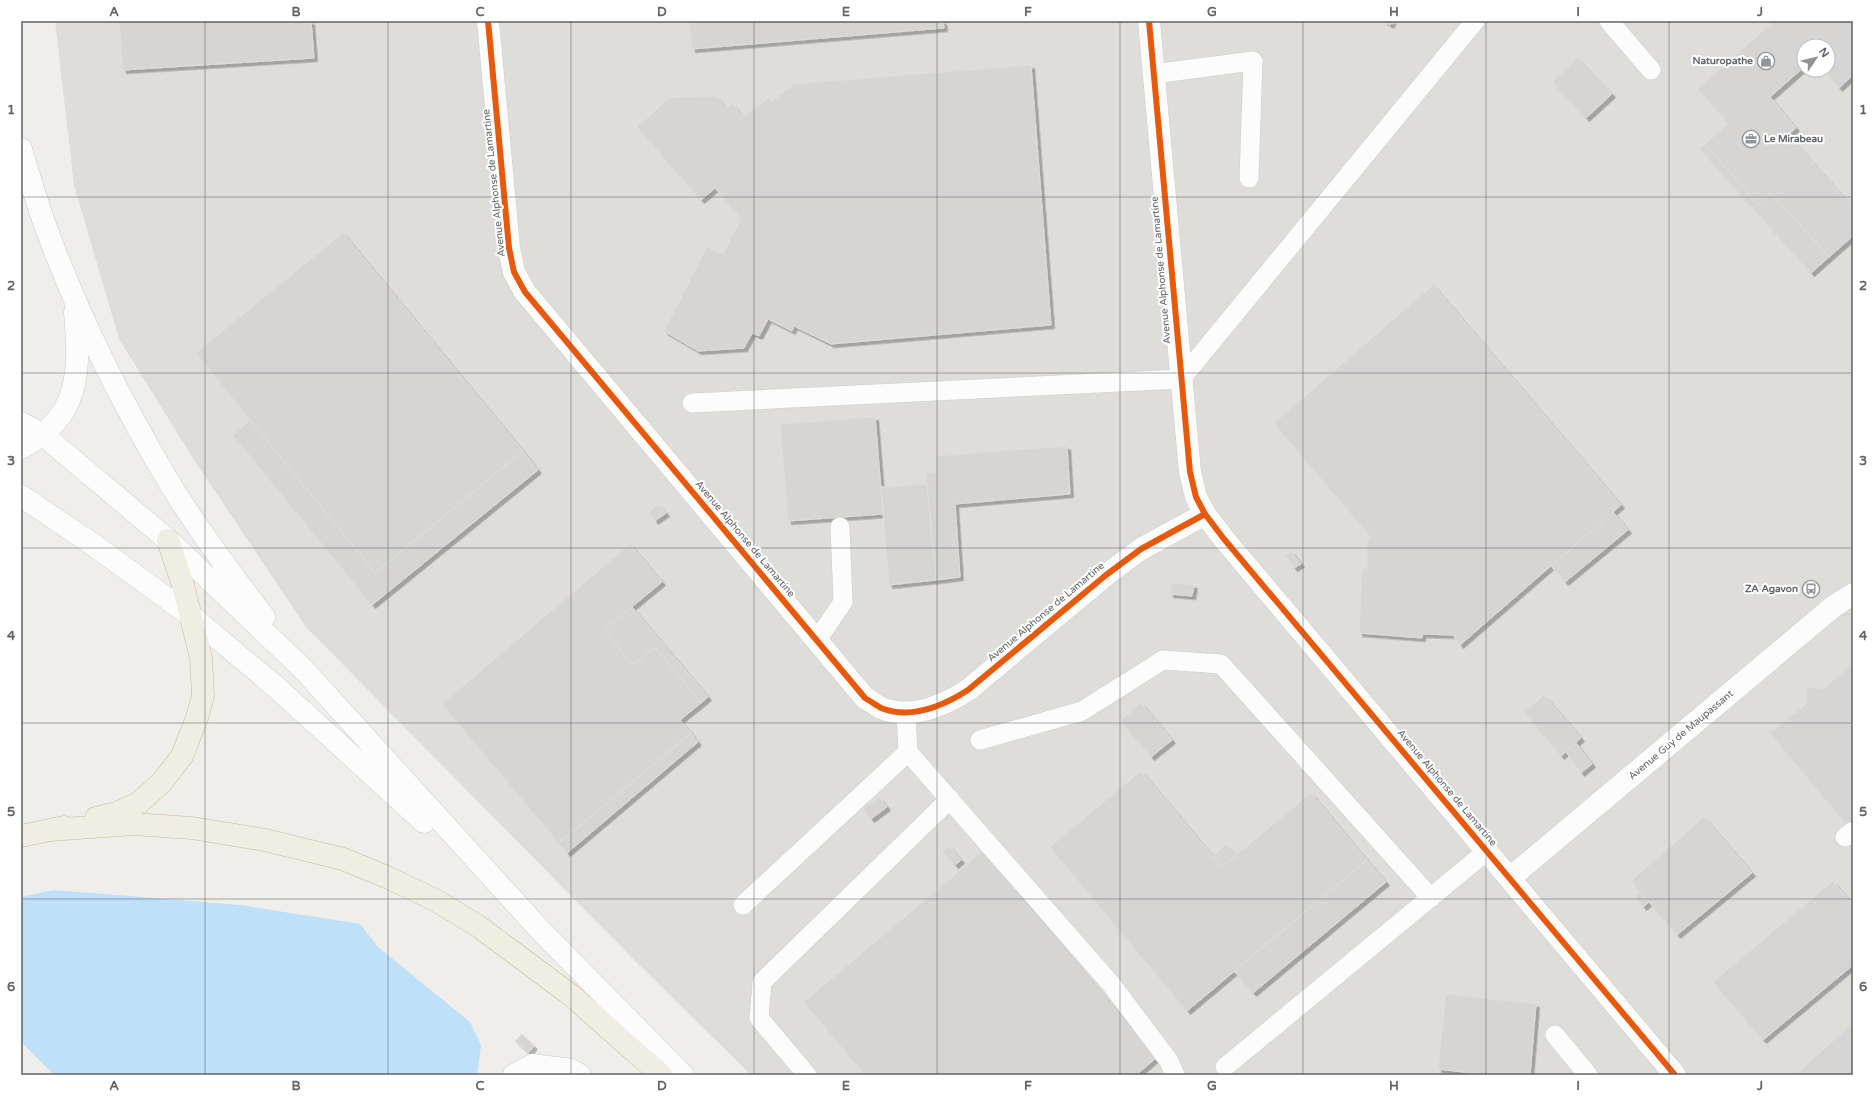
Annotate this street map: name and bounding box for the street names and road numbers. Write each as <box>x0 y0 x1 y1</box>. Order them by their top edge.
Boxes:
street label: Avenue Alphonse de Lamartine <box>480 108 508 258</box>
street label: Avenue Alphonse de Lamartine <box>1149 195 1173 345</box>
street label: Avenue Alphonse de Lamartine <box>693 478 798 600</box>
street label: Avenue Alphonse de Lamartine <box>985 559 1107 664</box>
street label: Avenue Guy de Maupassant <box>1626 688 1736 782</box>
street label: Avenue Alphonse de Lamartine <box>1395 727 1500 849</box>

